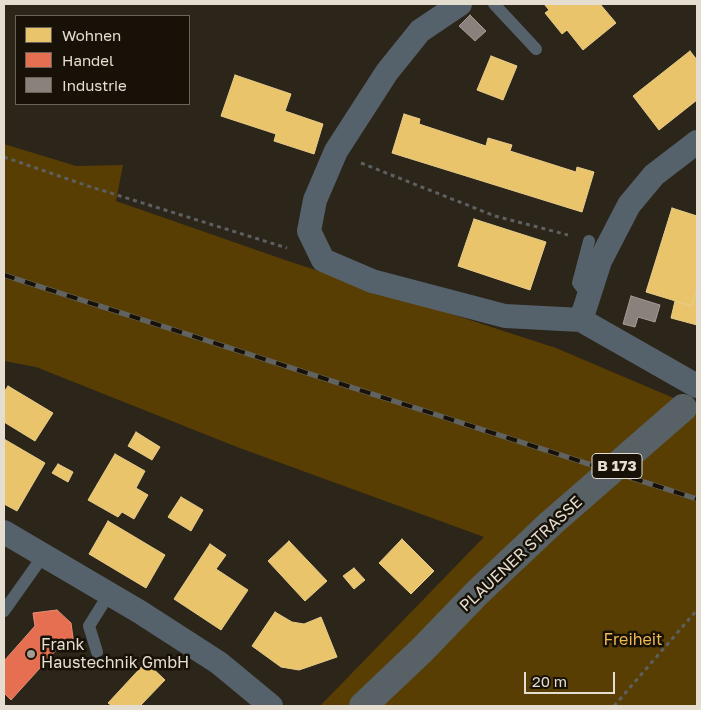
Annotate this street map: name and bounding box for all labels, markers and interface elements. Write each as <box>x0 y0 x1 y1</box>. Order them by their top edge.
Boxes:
legend <box>15 15 190 105</box>
text: Wohnen <box>62 26 121 44</box>
text: Handel <box>62 51 114 69</box>
text: Industrie <box>62 76 127 94</box>
road number: B 173 <box>592 454 642 478</box>
street label: PLAUENER STRASSE <box>456 492 586 616</box>
park label: Freiheit <box>604 630 662 650</box>
place label: Frank Haustechnik GmbH <box>41 635 189 673</box>
marker: Frank Haustechnik GmbH <box>25 648 37 660</box>
scale bar <box>526 662 617 694</box>
text: 20 m <box>532 672 567 690</box>

